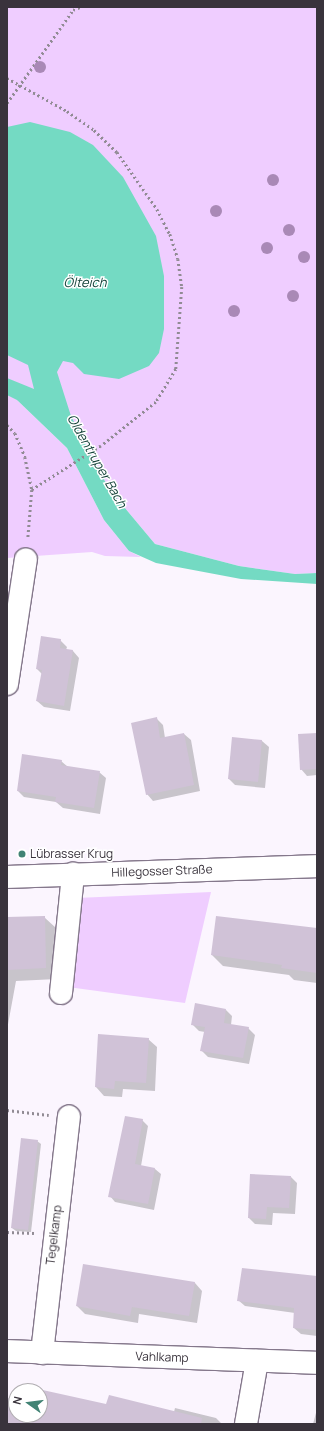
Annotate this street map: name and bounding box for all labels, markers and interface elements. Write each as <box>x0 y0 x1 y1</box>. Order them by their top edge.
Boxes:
water label: Ölteich <box>64 274 106 290</box>
water label: Oldentruper Bach <box>64 411 130 511</box>
place label: Lübrasser Krug <box>30 847 113 861</box>
marker: Lübrasser Krug <box>17 849 27 859</box>
street label: Hillegosser Straße <box>111 862 213 880</box>
street label: Tegelkamp <box>43 1204 65 1266</box>
street label: Vahlkamp <box>135 1349 189 1365</box>
north arrow <box>8 1383 48 1423</box>
text: N <box>9 1395 25 1406</box>

